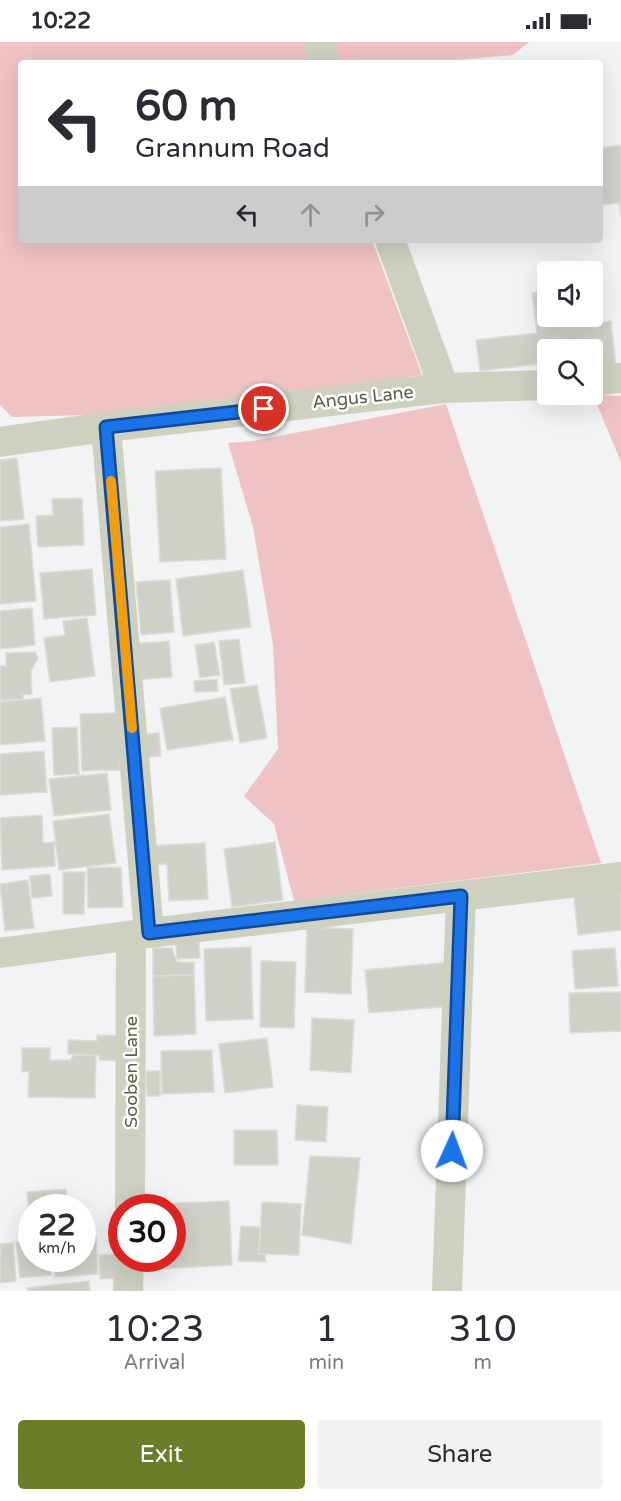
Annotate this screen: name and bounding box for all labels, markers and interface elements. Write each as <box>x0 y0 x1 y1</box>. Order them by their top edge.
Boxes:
text: 10:22 <box>30 8 91 34</box>
text: 60 m <box>135 81 237 132</box>
icon: left <box>36 84 114 162</box>
text: Grannum Road <box>135 132 330 165</box>
icon: left <box>231 198 264 231</box>
icon: ahead <box>294 198 327 231</box>
icon: right <box>357 198 390 231</box>
map controls <box>537 261 603 405</box>
button: sound <box>537 261 603 327</box>
button: search <box>537 339 603 405</box>
street label: Angus Lane <box>311 381 415 413</box>
pin <box>238 383 289 434</box>
icon: arrive <box>247 392 280 425</box>
street label: Sooben Lane <box>120 1016 142 1128</box>
position arrow <box>420 1119 484 1183</box>
speed limit sign: 30 <box>108 1194 186 1272</box>
text: 22 <box>38 1207 76 1244</box>
text: km/h <box>38 1239 76 1257</box>
text: 10:23 <box>104 1308 204 1351</box>
text: 1 <box>315 1308 338 1351</box>
text: 310 <box>449 1308 517 1351</box>
text: Arrival <box>123 1351 185 1375</box>
text: min <box>309 1351 344 1375</box>
text: m <box>473 1351 492 1375</box>
button: Exit <box>18 1420 305 1489</box>
button: Share <box>317 1420 603 1489</box>

